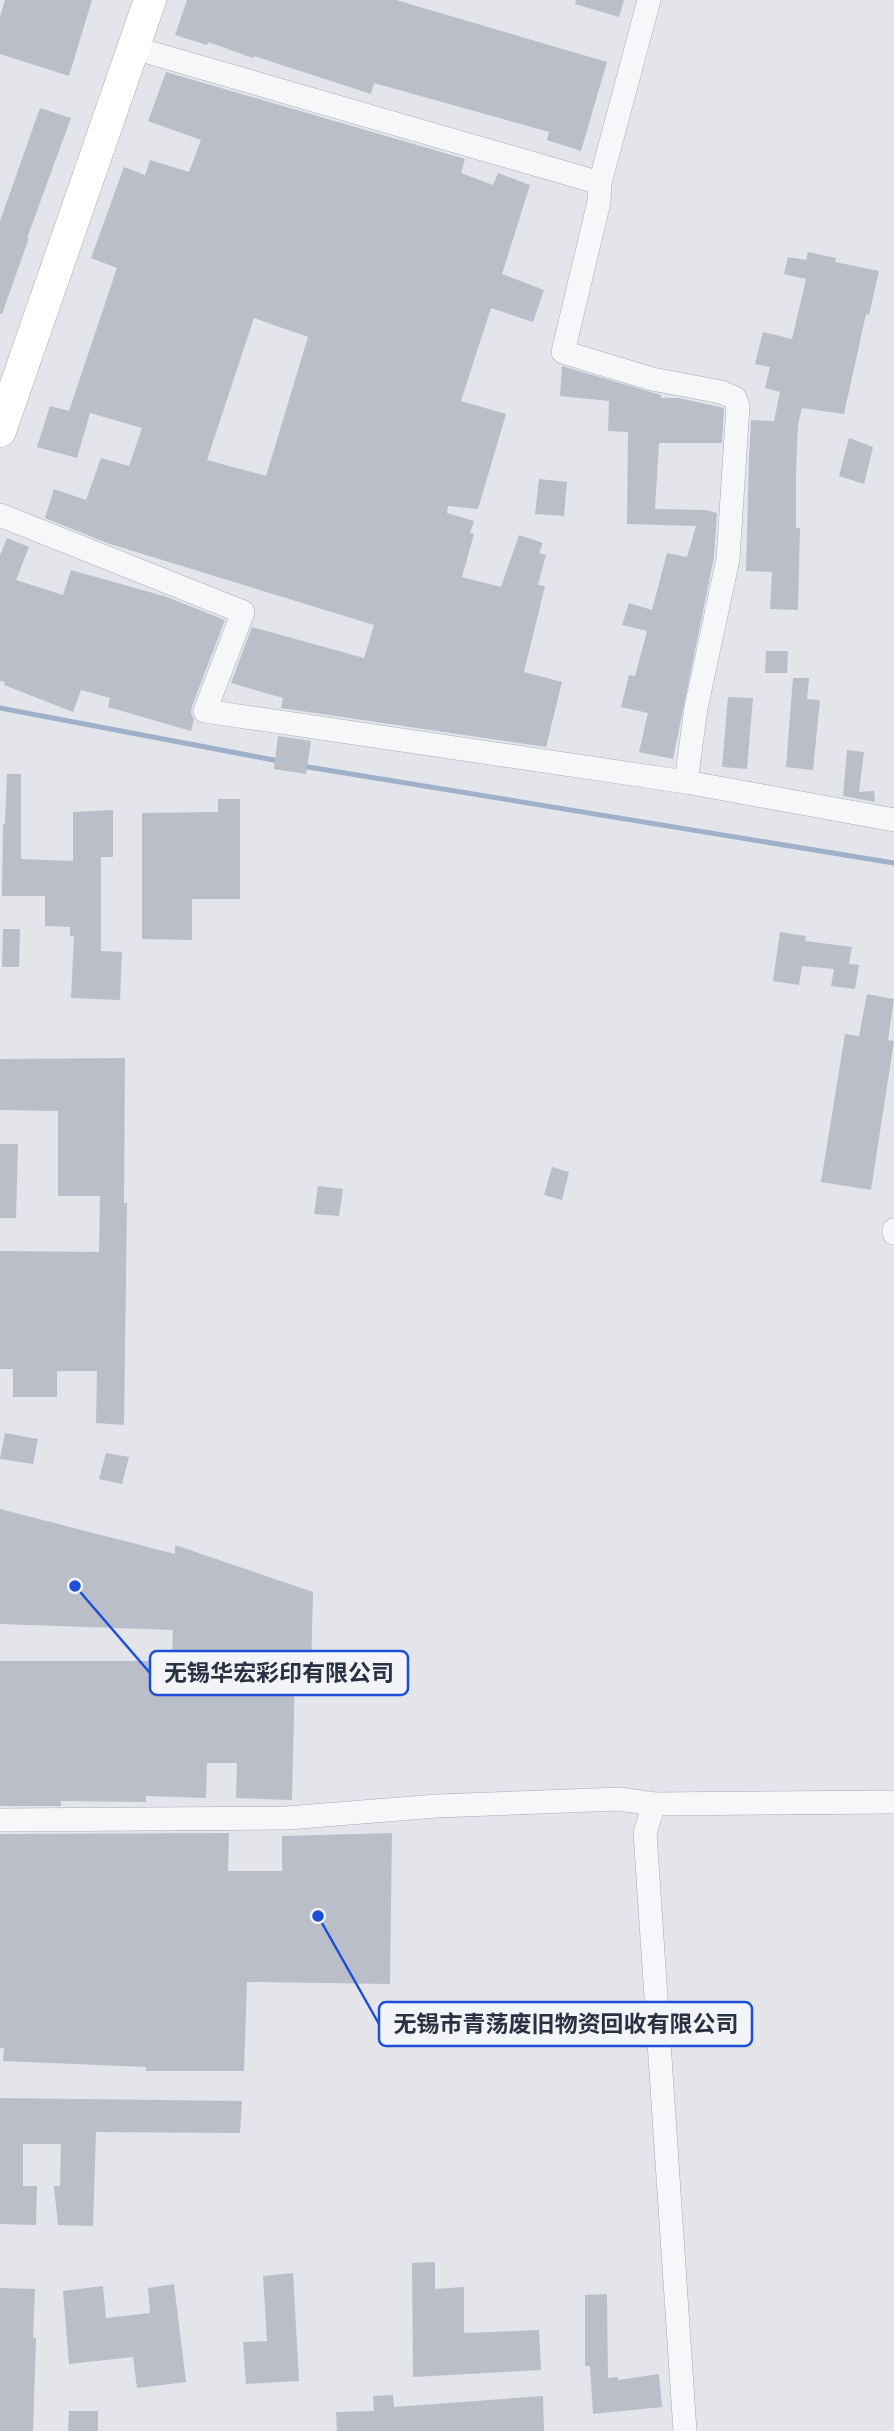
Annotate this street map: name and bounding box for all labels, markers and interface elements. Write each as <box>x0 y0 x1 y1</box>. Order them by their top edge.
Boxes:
callout: 无锡华宏彩印有限公司 <box>150 1651 408 1695</box>
text: 无锡华宏彩印有限公司 <box>164 1660 394 1687</box>
callout: 无锡市青荡废旧物资回收有限公司 <box>379 2002 752 2046</box>
text: 无锡市青荡废旧物资回收有限公司 <box>394 2011 739 2038</box>

